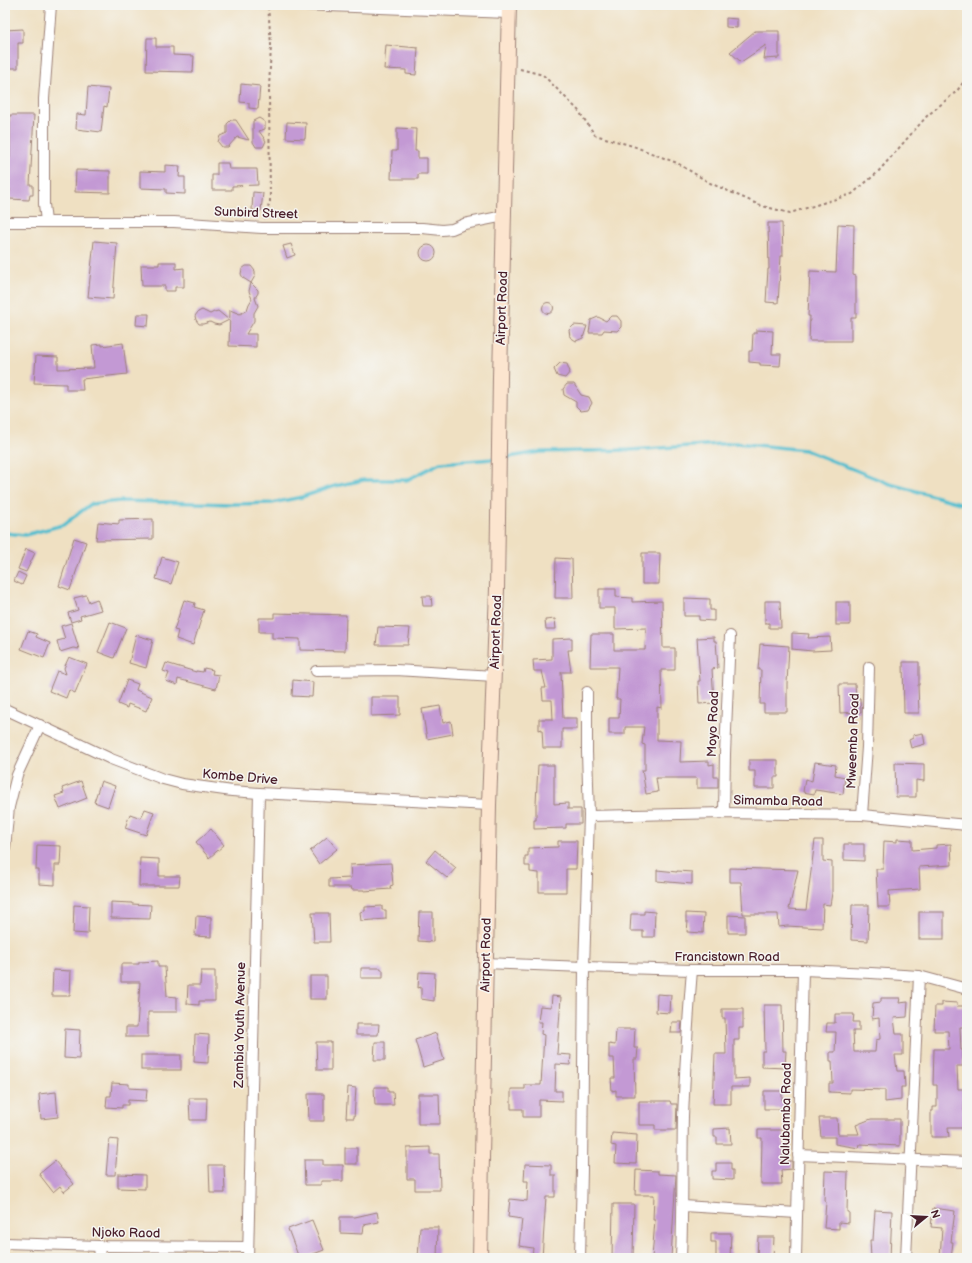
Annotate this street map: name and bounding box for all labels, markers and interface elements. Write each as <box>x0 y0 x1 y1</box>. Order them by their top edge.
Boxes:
street label: Sunbird Street <box>214 204 298 222</box>
street label: Airport Road <box>493 271 511 345</box>
street label: Airport Road <box>487 595 505 669</box>
street label: Moyo Road <box>704 691 722 757</box>
street label: Mweemba Road <box>843 693 863 789</box>
street label: Kombe Drive <box>202 766 279 788</box>
street label: Simamba Road <box>733 792 823 810</box>
street label: Airport Road <box>477 918 495 992</box>
street label: Francistown Road <box>674 949 780 965</box>
street label: Zambia Youth Avenue <box>231 962 249 1089</box>
street label: Nalubamba Road <box>777 1063 795 1165</box>
north arrow <box>906 1197 946 1237</box>
text: N <box>928 1208 942 1220</box>
street label: Njoko Raod <box>91 1224 161 1242</box>

